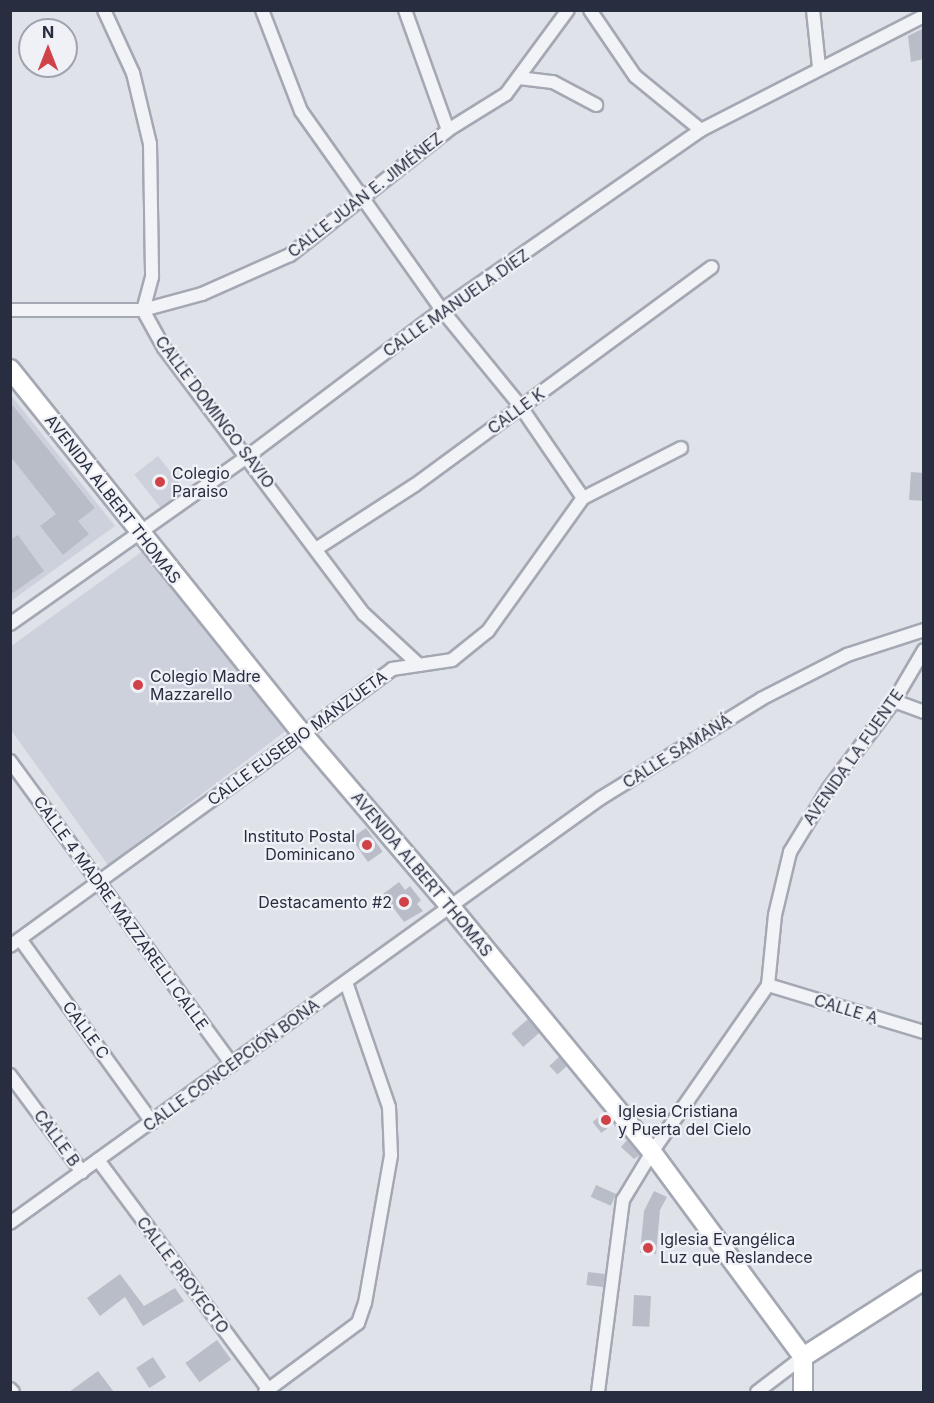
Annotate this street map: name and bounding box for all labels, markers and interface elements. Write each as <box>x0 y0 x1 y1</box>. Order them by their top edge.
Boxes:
north arrow <box>18 18 78 78</box>
text: N <box>42 22 54 42</box>
street label: CALLE JUAN E. JIMÉNEZ <box>284 129 446 261</box>
street label: CALLE MANUELA DÍEZ <box>379 245 533 361</box>
street label: CALLE DOMINGO SAVIO <box>151 332 279 492</box>
street label: CALLE K <box>484 384 548 438</box>
street label: AVENIDA ALBERT THOMAS <box>41 411 185 587</box>
place label: Colegio Paraiso <box>172 463 230 501</box>
marker: Colegio Paraiso <box>153 475 167 489</box>
place label: Colegio Madre Mazzarello <box>150 666 261 704</box>
street label: CALLE EUSEBIO MANZUETA <box>204 667 390 809</box>
marker: Colegio Madre Mazzarello <box>131 678 145 692</box>
street label: AVENIDA LA FUENTE <box>799 686 907 828</box>
street label: CALLE SAMANÁ <box>619 710 735 792</box>
street label: AVENIDA ALBERT THOMAS <box>347 788 497 960</box>
street label: CALLE 4 MADRE MAZZARELLI CALLE <box>30 792 212 1034</box>
place label: Instituto Postal Dominicano <box>243 826 355 864</box>
marker: Instituto Postal Dominicano <box>360 838 374 852</box>
place label: Destacamento #2 <box>258 892 392 912</box>
marker: Destacamento #2 <box>397 895 411 909</box>
street label: CALLE A <box>812 990 880 1028</box>
street label: CALLE CONCEPCIÓN BONA <box>139 995 323 1135</box>
street label: CALLE C <box>59 998 113 1062</box>
place label: Iglesia Cristiana y Puerta del Cielo <box>618 1101 751 1139</box>
street label: CALLE B <box>30 1106 84 1170</box>
marker: Iglesia Cristiana y Puerta del Cielo <box>599 1113 613 1127</box>
street label: CALLE PROYECTO <box>133 1213 233 1337</box>
place label: Iglesia Evangélica Luz que Reslandece <box>660 1229 813 1267</box>
marker: Iglesia Evangélica Luz que Reslandece <box>641 1241 655 1255</box>

